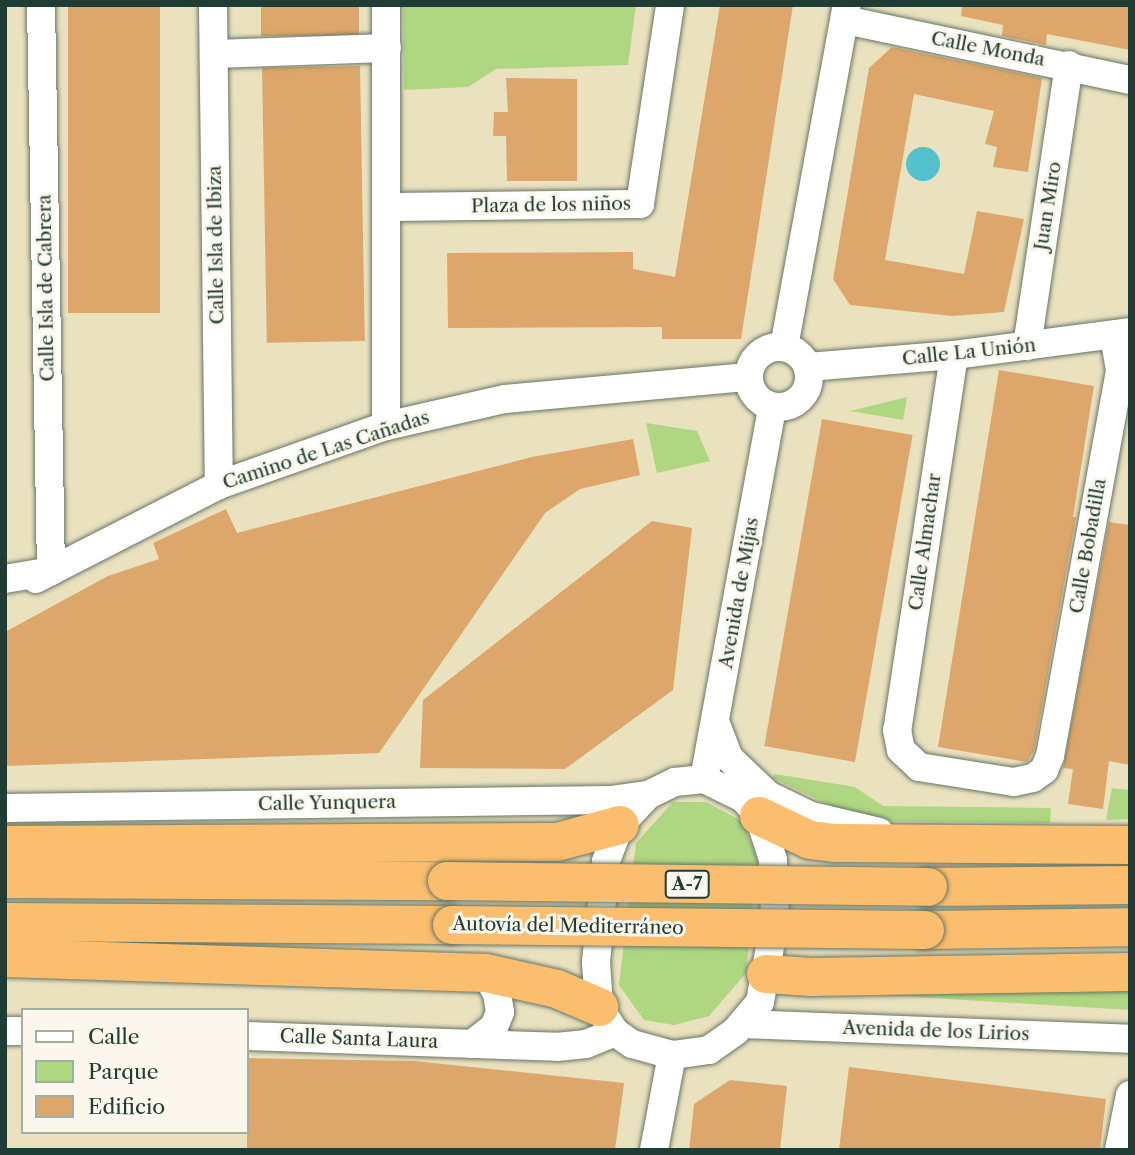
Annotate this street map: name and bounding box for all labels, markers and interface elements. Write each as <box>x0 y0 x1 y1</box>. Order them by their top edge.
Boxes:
street label: Calle Monda <box>929 27 1047 71</box>
street label: Juan Miro <box>1030 160 1066 252</box>
street label: Calle Isla de Ibiza <box>203 165 229 325</box>
street label: Plaza de los niños <box>471 192 631 218</box>
street label: Calle Isla de Cabrera <box>33 194 59 382</box>
street label: Calle La Unión <box>901 334 1037 370</box>
street label: Camino de Las Cañadas <box>220 406 432 494</box>
street label: Calle Almachar <box>904 472 946 612</box>
street label: Calle Bobadilla <box>1065 477 1111 615</box>
street label: Avenida de Mijas <box>714 515 764 671</box>
street label: Calle Yunquera <box>257 790 397 816</box>
road number: A-7 <box>664 870 710 898</box>
street label: Autovía del Mediterráneo <box>452 913 684 939</box>
legend <box>21 1008 248 1134</box>
street label: Avenida de los Lirios <box>842 1016 1030 1046</box>
text: Calle <box>88 1024 140 1049</box>
street label: Calle Santa Laura <box>279 1025 439 1053</box>
text: Parque <box>88 1059 159 1084</box>
text: Edificio <box>88 1094 165 1119</box>

